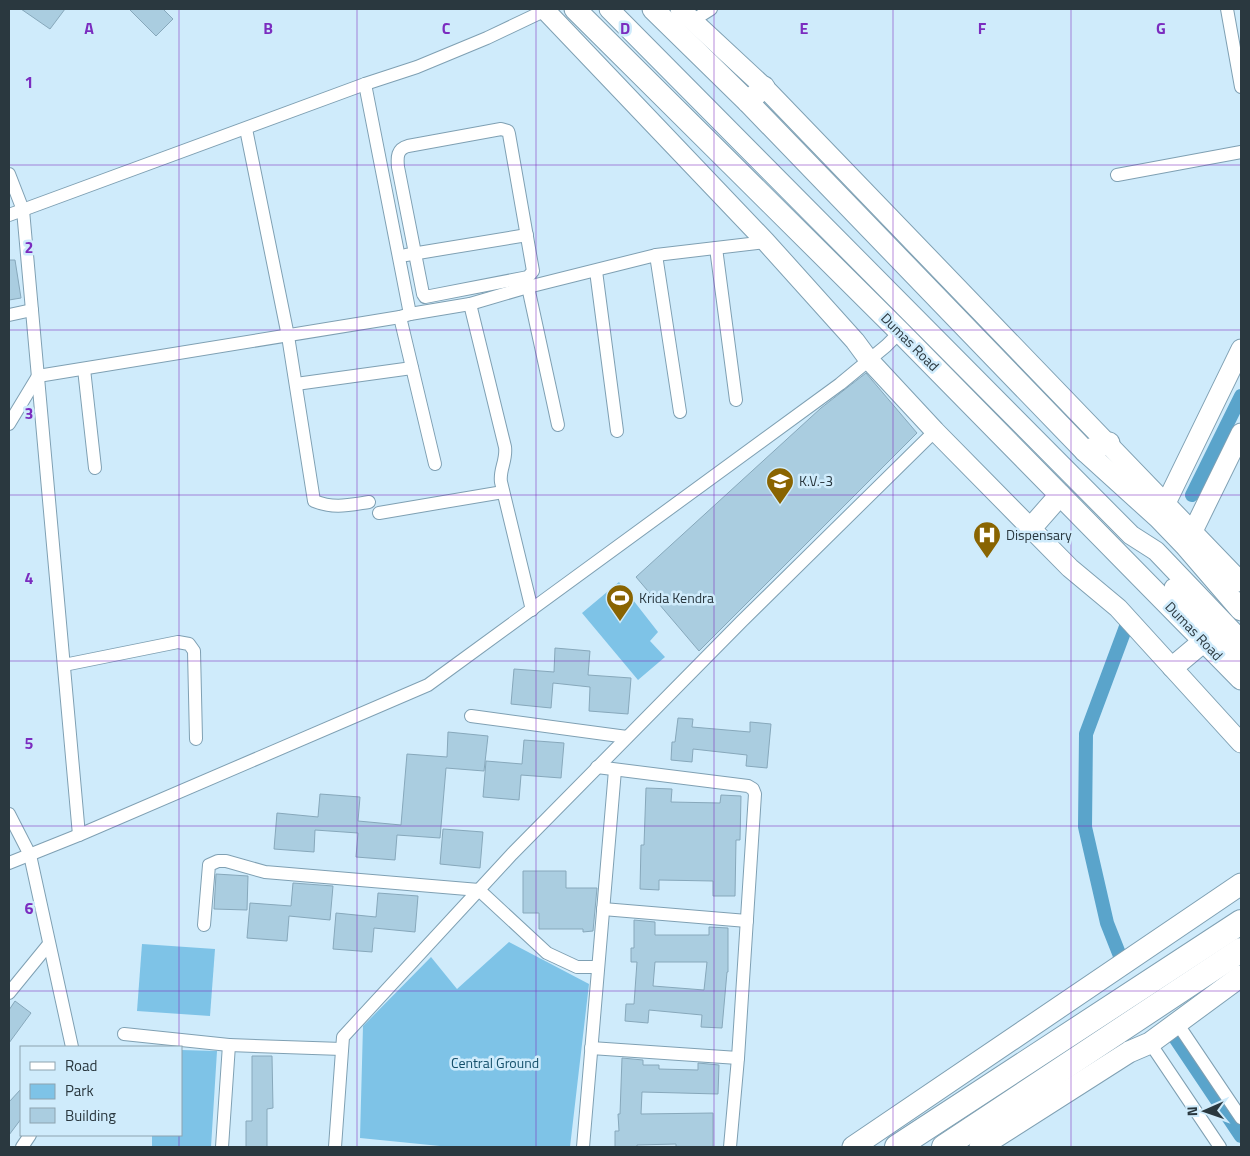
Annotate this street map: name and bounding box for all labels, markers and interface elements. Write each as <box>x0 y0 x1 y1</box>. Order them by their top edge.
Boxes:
text: A <box>84 16 94 40</box>
text: B <box>263 16 273 40</box>
text: C <box>442 16 451 40</box>
text: D <box>620 16 630 40</box>
text: E <box>800 16 809 40</box>
text: F <box>978 16 987 40</box>
text: G <box>1156 16 1166 40</box>
text: 1 <box>25 70 33 94</box>
text: 2 <box>25 235 33 259</box>
street label: Dumas Road <box>876 308 944 376</box>
text: 3 <box>25 401 33 425</box>
school or university icon: K.V.-3 <box>765 466 795 505</box>
place label: K.V.-3 <box>799 470 833 491</box>
hospital icon: Dispensary <box>972 520 1002 559</box>
place label: Dispensary <box>1006 524 1072 545</box>
text: 4 <box>25 566 34 590</box>
sports icon: Krida Kendra <box>605 583 635 622</box>
place label: Krida Kendra <box>639 587 714 608</box>
street label: Dumas Road <box>1161 596 1228 665</box>
text: 5 <box>25 731 34 755</box>
text: 6 <box>25 896 34 920</box>
legend <box>20 1046 182 1136</box>
park label: Central Ground <box>451 1052 539 1073</box>
text: Road <box>65 1054 97 1077</box>
text: Park <box>65 1079 94 1102</box>
north arrow <box>1180 1086 1230 1136</box>
text: Building <box>65 1104 116 1127</box>
text: N <box>1181 1106 1202 1117</box>

